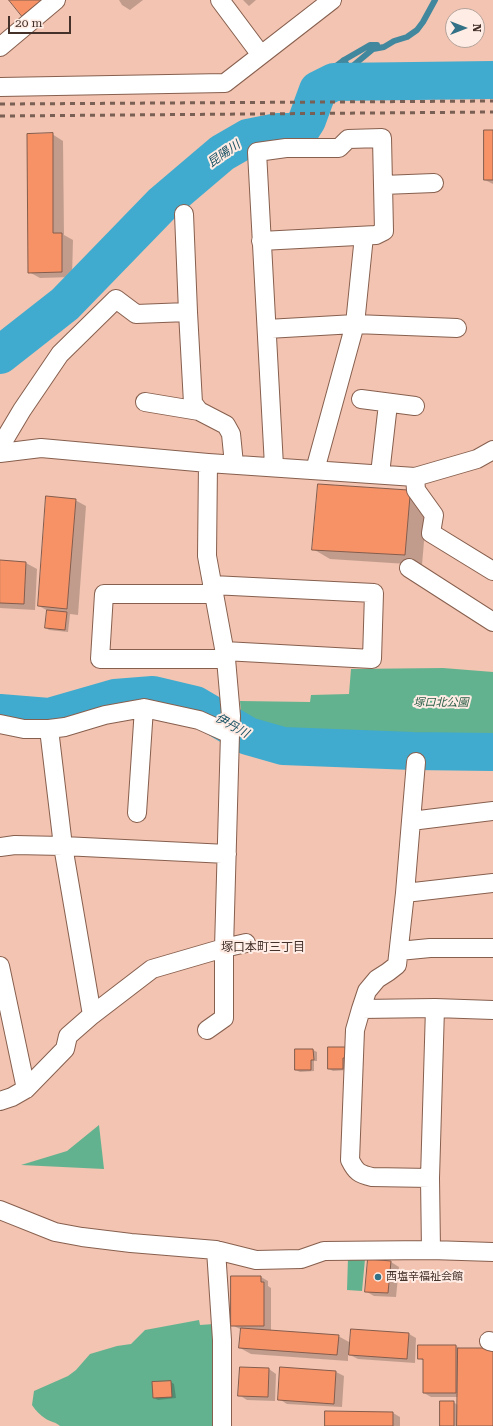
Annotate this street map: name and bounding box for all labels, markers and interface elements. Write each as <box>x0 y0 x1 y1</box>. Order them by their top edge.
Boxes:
scale bar <box>10 8 73 34</box>
north arrow <box>445 8 485 48</box>
text: 20 m <box>15 16 42 30</box>
text: N <box>470 24 483 32</box>
water label: 昆陽川 <box>205 138 243 170</box>
park label: 塚口北公園 <box>414 696 468 710</box>
water label: 伊丹川 <box>213 711 251 741</box>
district label: 塚口本町三丁目 <box>221 940 305 954</box>
place label: 西塩辛福祉会館 <box>386 1270 463 1284</box>
marker: 西塩辛福祉会館 <box>373 1272 383 1282</box>

